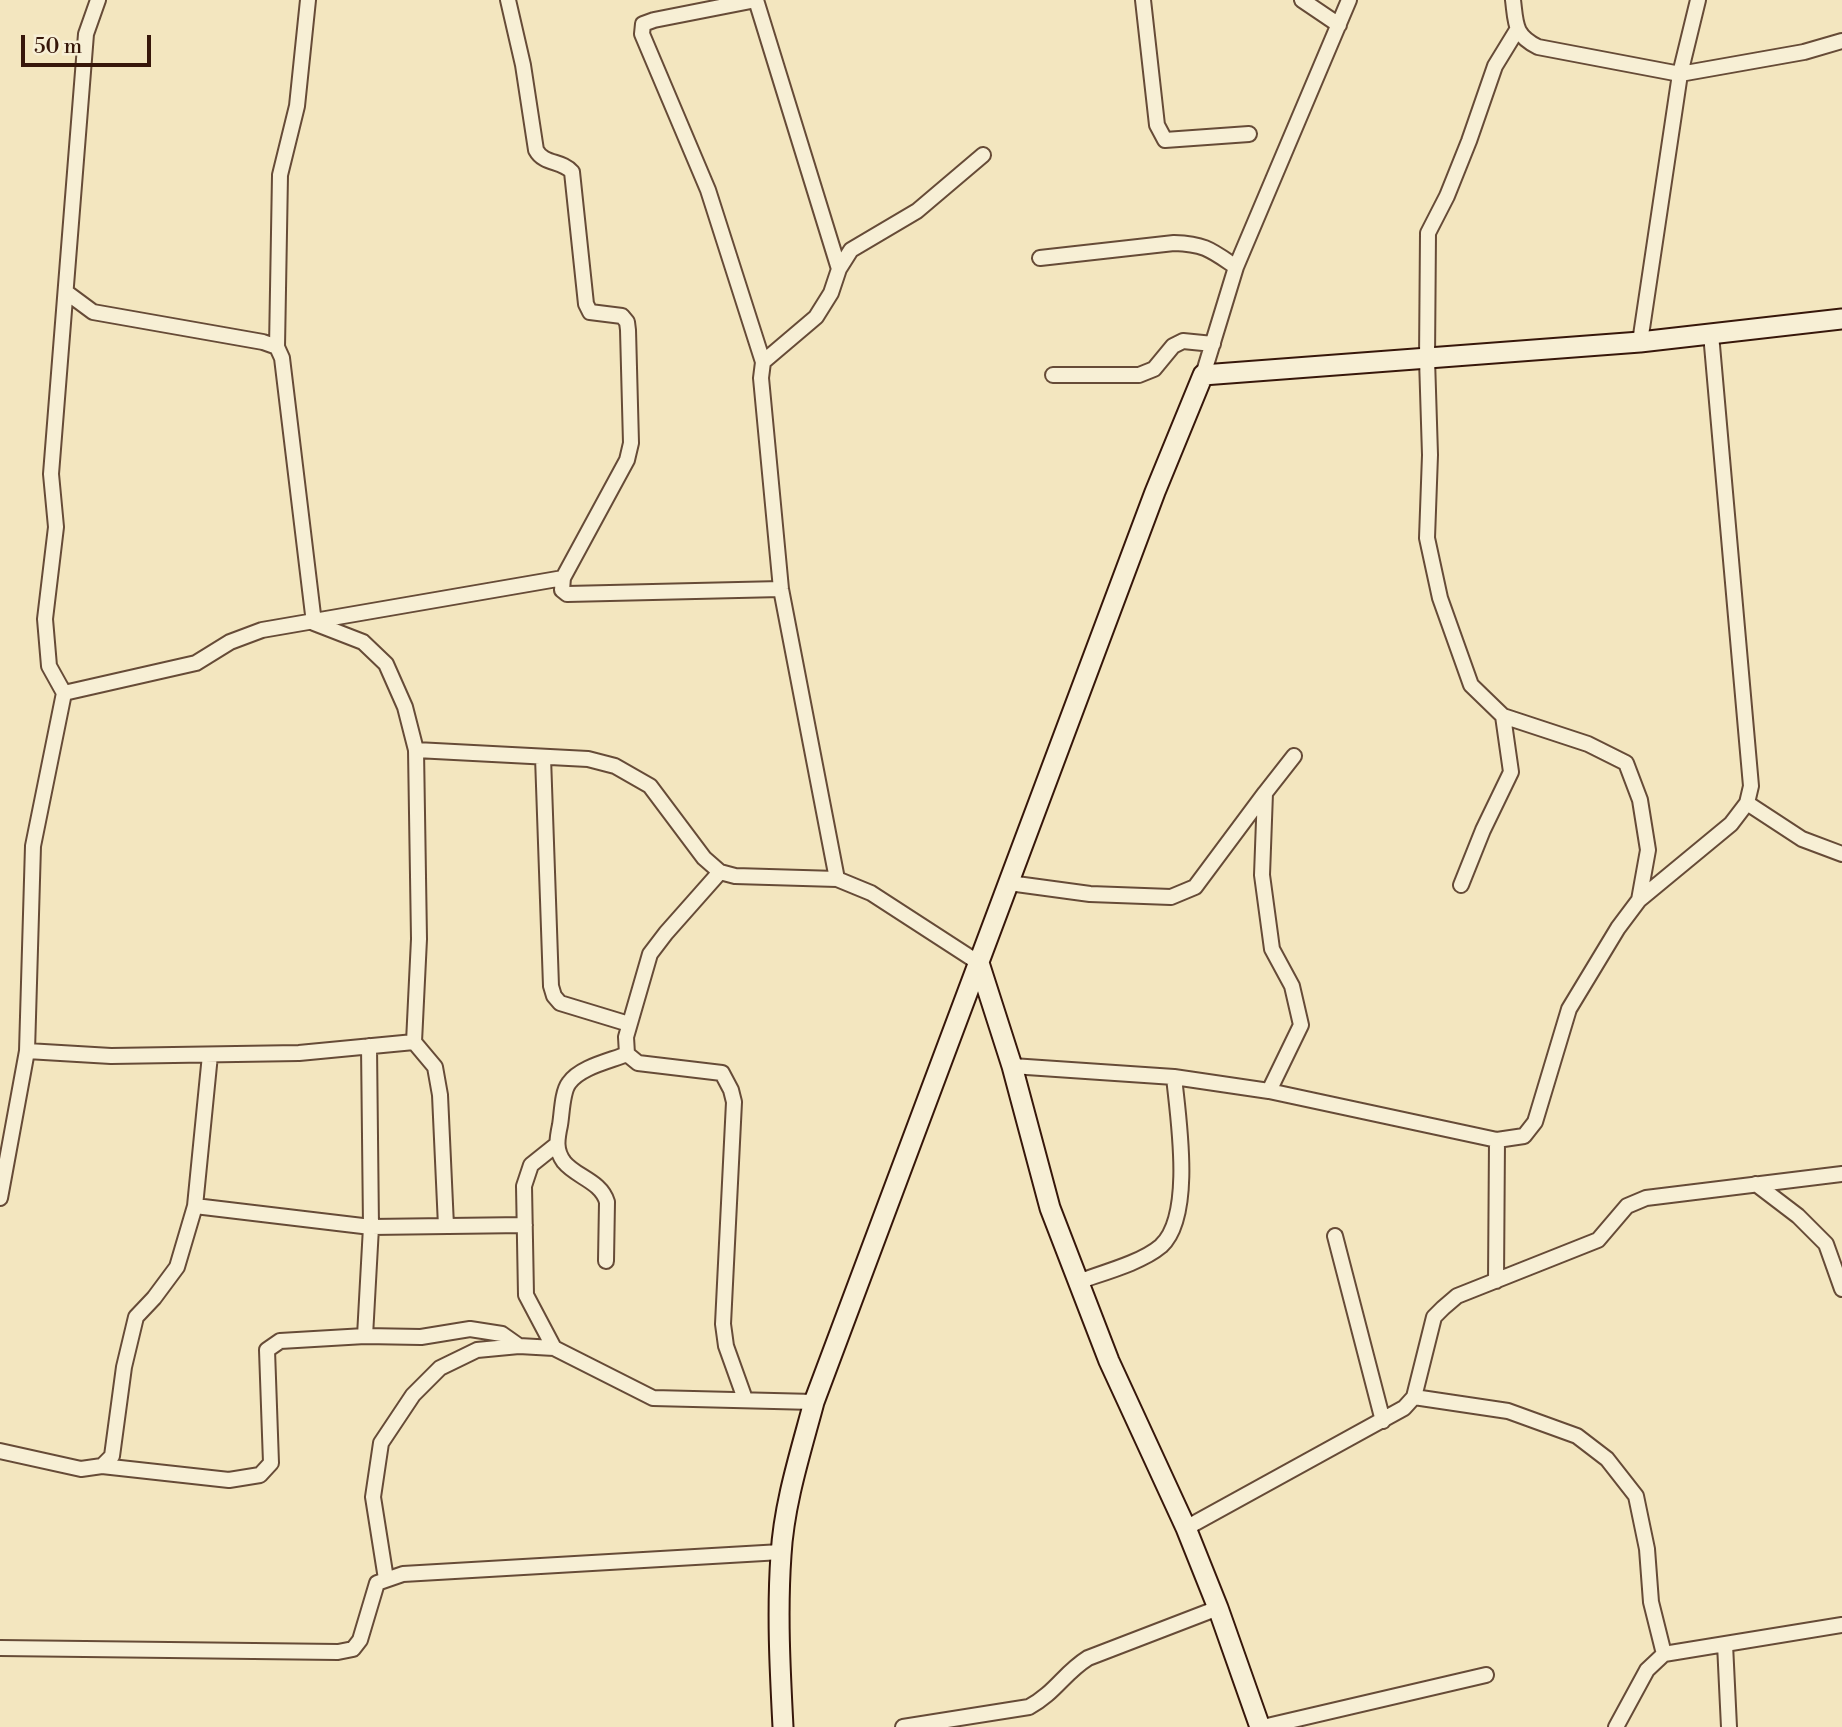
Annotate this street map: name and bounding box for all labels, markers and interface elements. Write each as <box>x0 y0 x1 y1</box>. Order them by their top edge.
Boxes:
scale bar <box>24 21 154 65</box>
text: 50 m <box>34 34 82 60</box>

